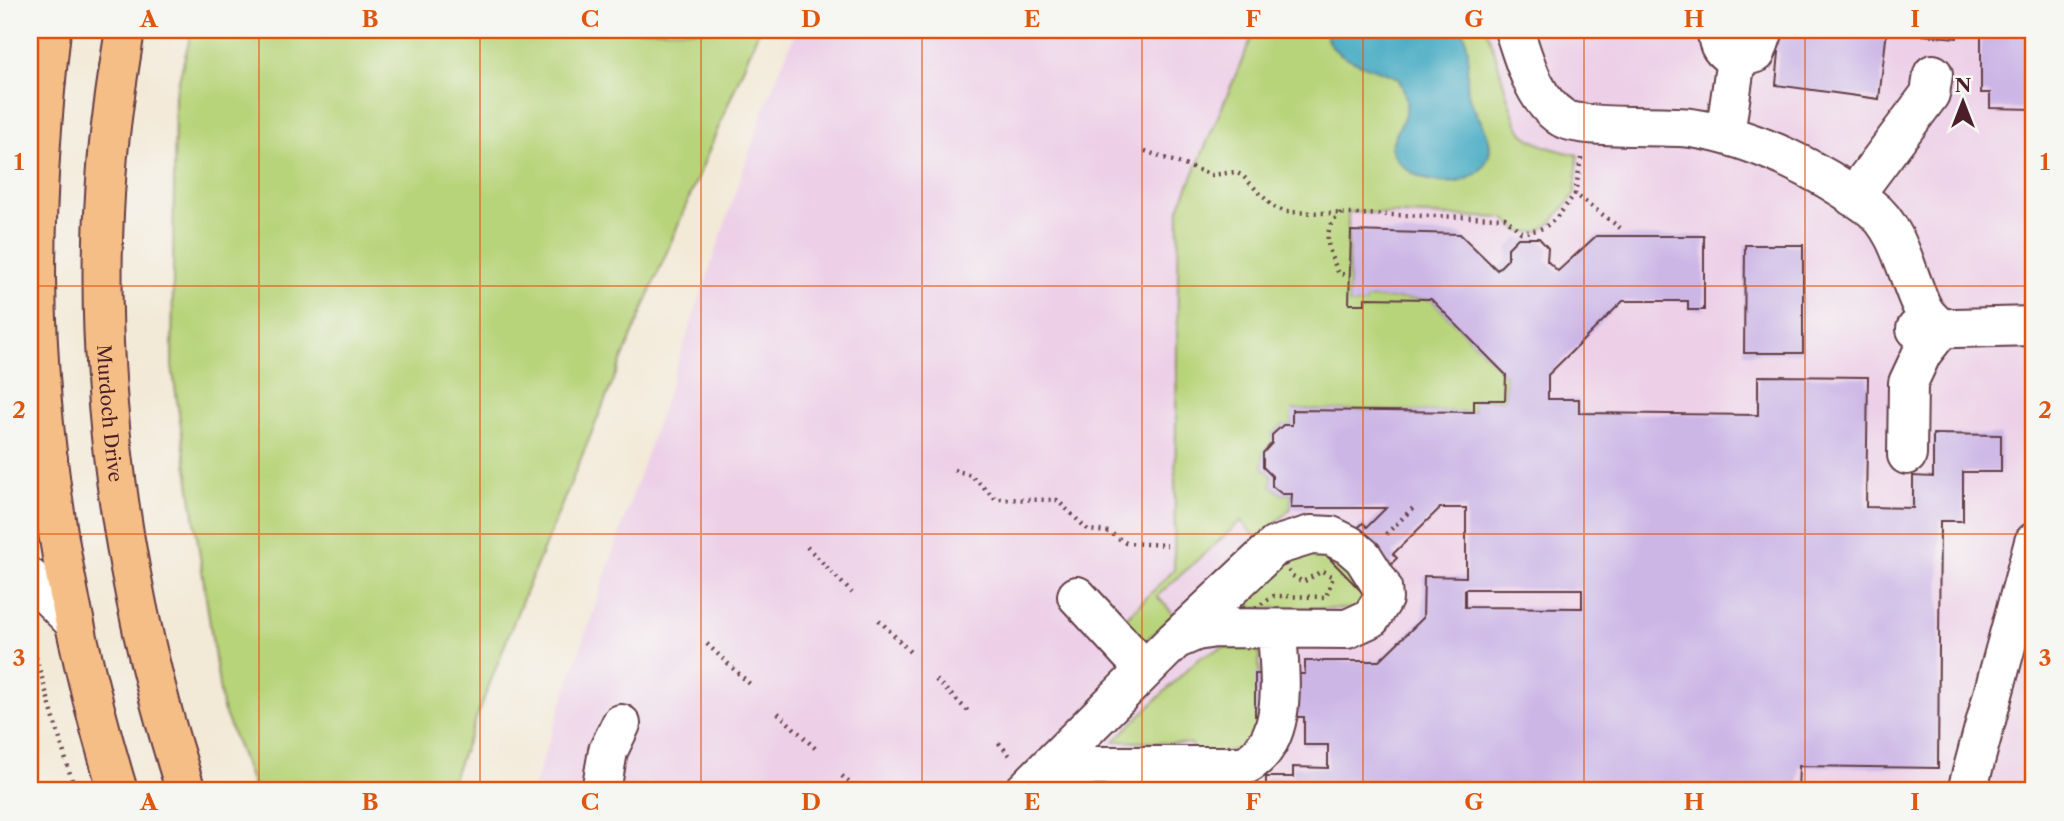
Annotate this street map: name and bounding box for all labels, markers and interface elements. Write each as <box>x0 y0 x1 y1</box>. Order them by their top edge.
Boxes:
text: A <box>139 5 159 33</box>
text: B <box>361 5 379 33</box>
text: C <box>581 5 599 33</box>
text: D <box>801 5 821 33</box>
text: E <box>1024 5 1040 33</box>
text: F <box>1245 5 1261 33</box>
text: G <box>1464 5 1484 33</box>
text: H <box>1684 5 1705 33</box>
text: I <box>1910 5 1920 33</box>
north arrow <box>1927 66 1997 136</box>
text: N <box>1955 74 1971 97</box>
text: 1 <box>14 148 25 176</box>
text: 1 <box>2040 148 2051 176</box>
street label: Murdoch Drive <box>93 344 128 484</box>
text: 2 <box>12 396 26 424</box>
text: 2 <box>2038 396 2052 424</box>
text: 3 <box>13 644 26 672</box>
text: 3 <box>2039 644 2052 672</box>
text: A <box>139 788 159 816</box>
text: B <box>361 788 379 816</box>
text: C <box>581 788 599 816</box>
text: D <box>801 788 821 816</box>
text: E <box>1024 788 1040 816</box>
text: F <box>1245 788 1261 816</box>
text: G <box>1464 788 1484 816</box>
text: H <box>1684 788 1705 816</box>
text: I <box>1910 788 1920 816</box>

